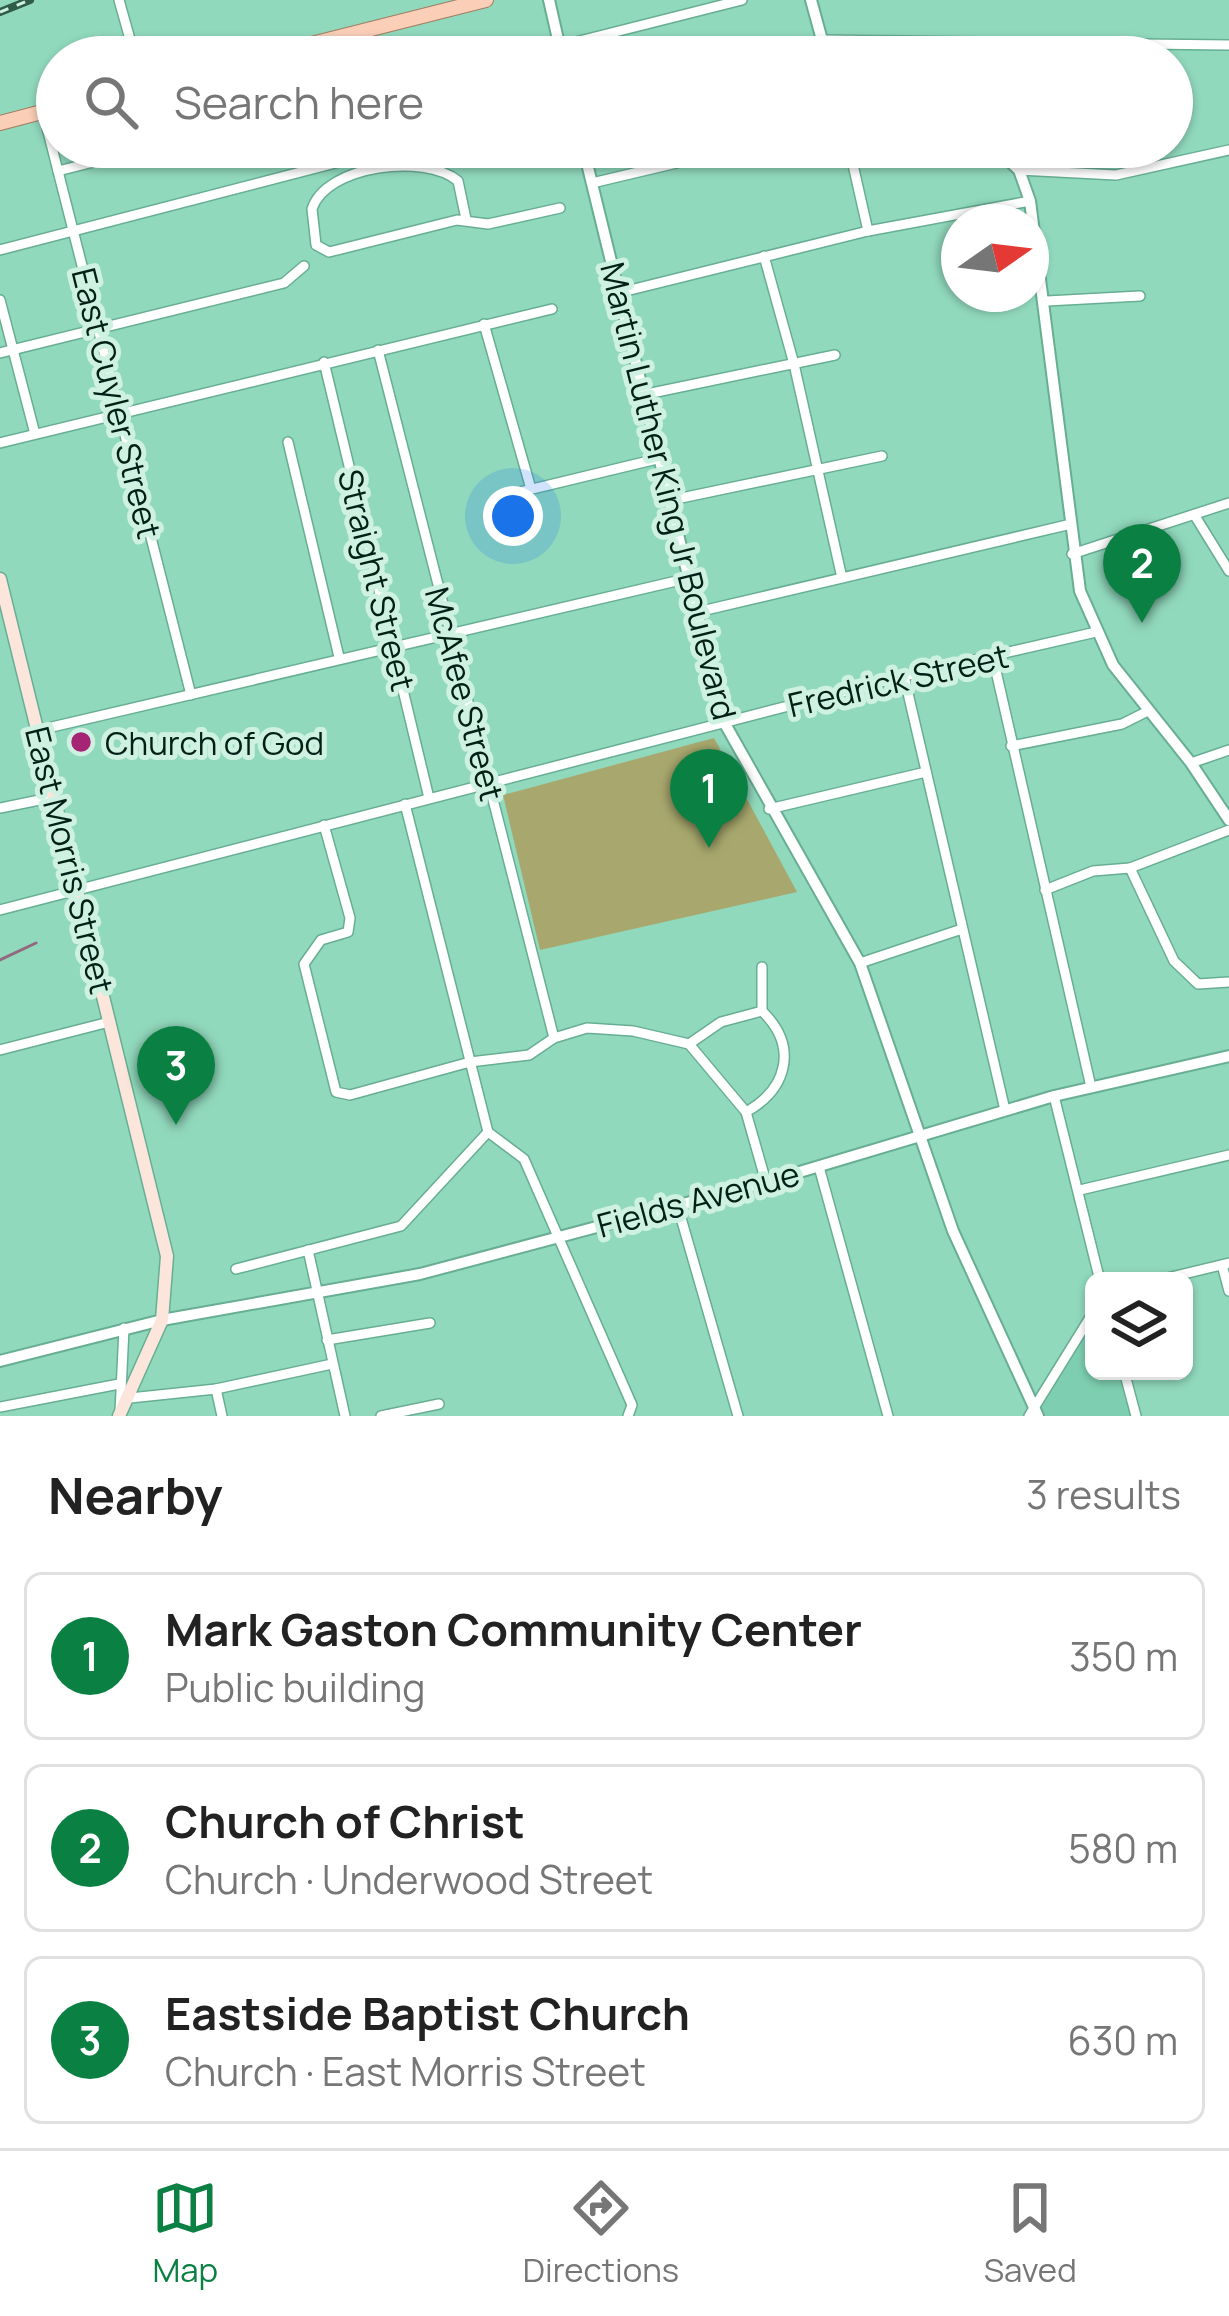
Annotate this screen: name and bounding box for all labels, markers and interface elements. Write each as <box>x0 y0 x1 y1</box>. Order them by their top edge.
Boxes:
search box <box>36 36 1193 168</box>
icon: search <box>78 69 144 135</box>
text: Search here <box>174 71 424 133</box>
north arrow <box>941 204 1049 312</box>
street label: Martin Luther King Jr Boulevard <box>590 258 748 724</box>
street label: East Cuyler Street <box>62 263 172 543</box>
street label: Straight Street <box>328 465 426 695</box>
your location <box>483 486 543 546</box>
pin: 2 <box>1103 524 1181 623</box>
street label: McAfee Street <box>415 582 515 806</box>
street label: Fredrick Street <box>783 633 1013 727</box>
place label: Church of God <box>105 720 324 765</box>
street label: East Morris Street <box>15 722 125 998</box>
marker: Church of God <box>68 729 94 755</box>
pin: 1 <box>670 749 748 848</box>
pin: 3 <box>137 1026 215 1125</box>
street label: Fields Avenue <box>592 1150 804 1248</box>
map controls <box>1085 1272 1193 1380</box>
button: layers <box>1085 1272 1193 1380</box>
text: Nearby <box>48 1460 223 1529</box>
text: 3 results <box>1026 1467 1181 1521</box>
text: Mark Gaston Community Center <box>165 1598 862 1660</box>
text: 1 <box>81 1629 99 1683</box>
text: 350 m <box>1069 1629 1178 1683</box>
text: Public building <box>165 1660 425 1714</box>
text: Church of Christ <box>165 1790 525 1852</box>
text: 2 <box>78 1821 102 1875</box>
text: 580 m <box>1068 1821 1178 1875</box>
text: Church · Underwood Street <box>165 1852 653 1906</box>
text: Eastside Baptist Church <box>165 1982 690 2044</box>
text: 3 <box>79 2013 101 2067</box>
text: 630 m <box>1068 2013 1178 2067</box>
text: Church · East Morris Street <box>165 2044 646 2098</box>
tab: Map <box>152 2175 218 2292</box>
tab: Directions <box>523 2175 679 2292</box>
tab: Saved <box>984 2175 1077 2292</box>

